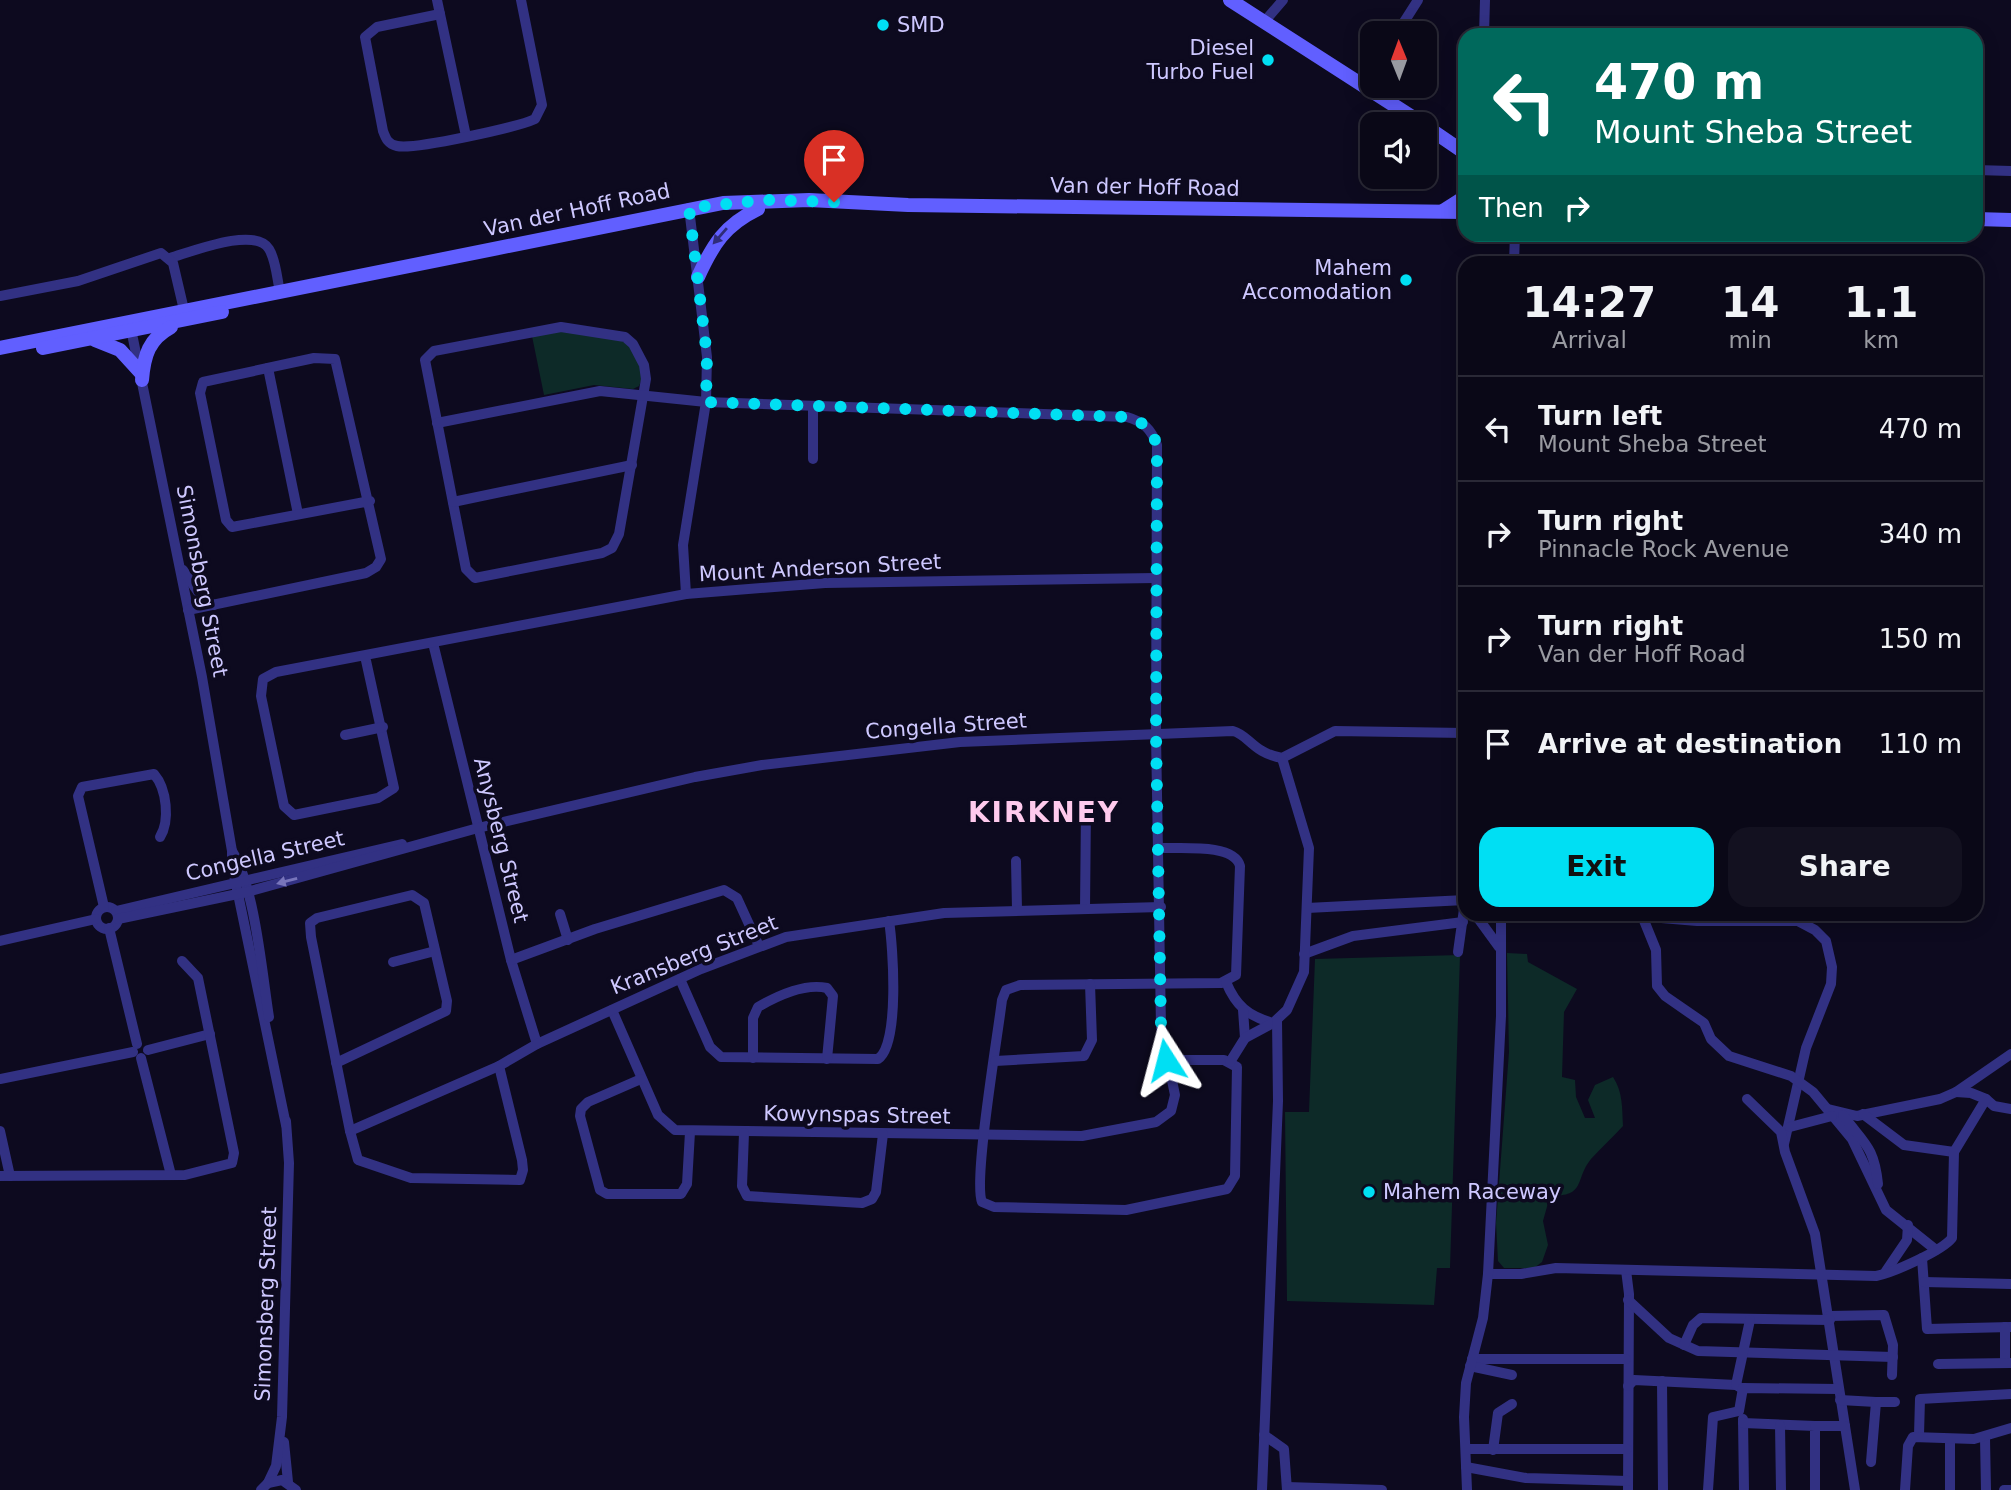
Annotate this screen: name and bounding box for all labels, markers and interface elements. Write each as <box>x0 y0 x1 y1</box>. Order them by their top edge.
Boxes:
place label: SMD <box>897 13 945 37</box>
marker: SMD <box>875 17 891 33</box>
north arrow <box>1360 21 1437 98</box>
map controls <box>1360 21 1437 189</box>
place label: Diesel Turbo Fuel <box>1146 36 1254 84</box>
marker: Diesel Turbo Fuel <box>1260 52 1276 68</box>
text: 470 m <box>1594 54 1764 111</box>
icon: left <box>1479 56 1570 147</box>
button: sound <box>1360 112 1437 189</box>
text: Mount Sheba Street <box>1594 113 1912 151</box>
pin <box>804 130 864 202</box>
icon: arrive <box>815 141 853 179</box>
street label: Van der Hoff Road <box>1050 173 1240 201</box>
street label: Van der Hoff Road <box>482 179 672 241</box>
icon: right <box>1558 189 1596 227</box>
text: Then <box>1479 193 1544 223</box>
one-way arrow <box>712 227 728 245</box>
place label: Mahem Accomodation <box>1242 256 1392 304</box>
marker: Mahem Accomodation <box>1398 272 1414 288</box>
text: 14:27 <box>1523 278 1656 327</box>
text: 14 <box>1721 278 1779 327</box>
text: 1.1 <box>1844 278 1918 327</box>
text: Arrival <box>1552 327 1627 353</box>
text: min <box>1728 327 1772 353</box>
text: km <box>1863 327 1899 353</box>
text: Turn left <box>1538 401 1662 431</box>
icon: left <box>1479 410 1517 448</box>
text: 470 m <box>1879 414 1962 444</box>
text: Mount Sheba Street <box>1538 431 1767 457</box>
street label: Simonsberg Street <box>172 483 232 679</box>
text: Turn right <box>1538 506 1683 536</box>
icon: right <box>1479 515 1517 553</box>
text: 340 m <box>1879 519 1962 549</box>
text: Pinnacle Rock Avenue <box>1538 536 1789 562</box>
street label: Mount Anderson Street <box>698 550 942 586</box>
text: Turn right <box>1538 611 1683 641</box>
icon: right <box>1479 620 1517 658</box>
text: 150 m <box>1879 624 1962 654</box>
text: Van der Hoff Road <box>1538 641 1746 667</box>
street label: Congella Street <box>864 708 1028 744</box>
icon: arrive <box>1479 725 1517 763</box>
text: Arrive at destination <box>1538 729 1842 759</box>
text: 110 m <box>1879 729 1962 759</box>
street label: Anysberg Street <box>469 755 533 925</box>
district label: KIRKNEY <box>968 796 1120 829</box>
street label: Congella Street <box>183 826 347 886</box>
button: Exit <box>1479 827 1714 907</box>
button: Share <box>1728 827 1962 907</box>
one-way arrow <box>276 876 298 887</box>
street label: Kransberg Street <box>607 911 781 999</box>
position arrow <box>1129 1023 1203 1097</box>
street label: Kowynspas Street <box>763 1101 951 1129</box>
place label: Mahem Raceway <box>1383 1180 1561 1204</box>
marker: Mahem Raceway <box>1361 1184 1377 1200</box>
street label: Simonsberg Street <box>251 1206 281 1402</box>

